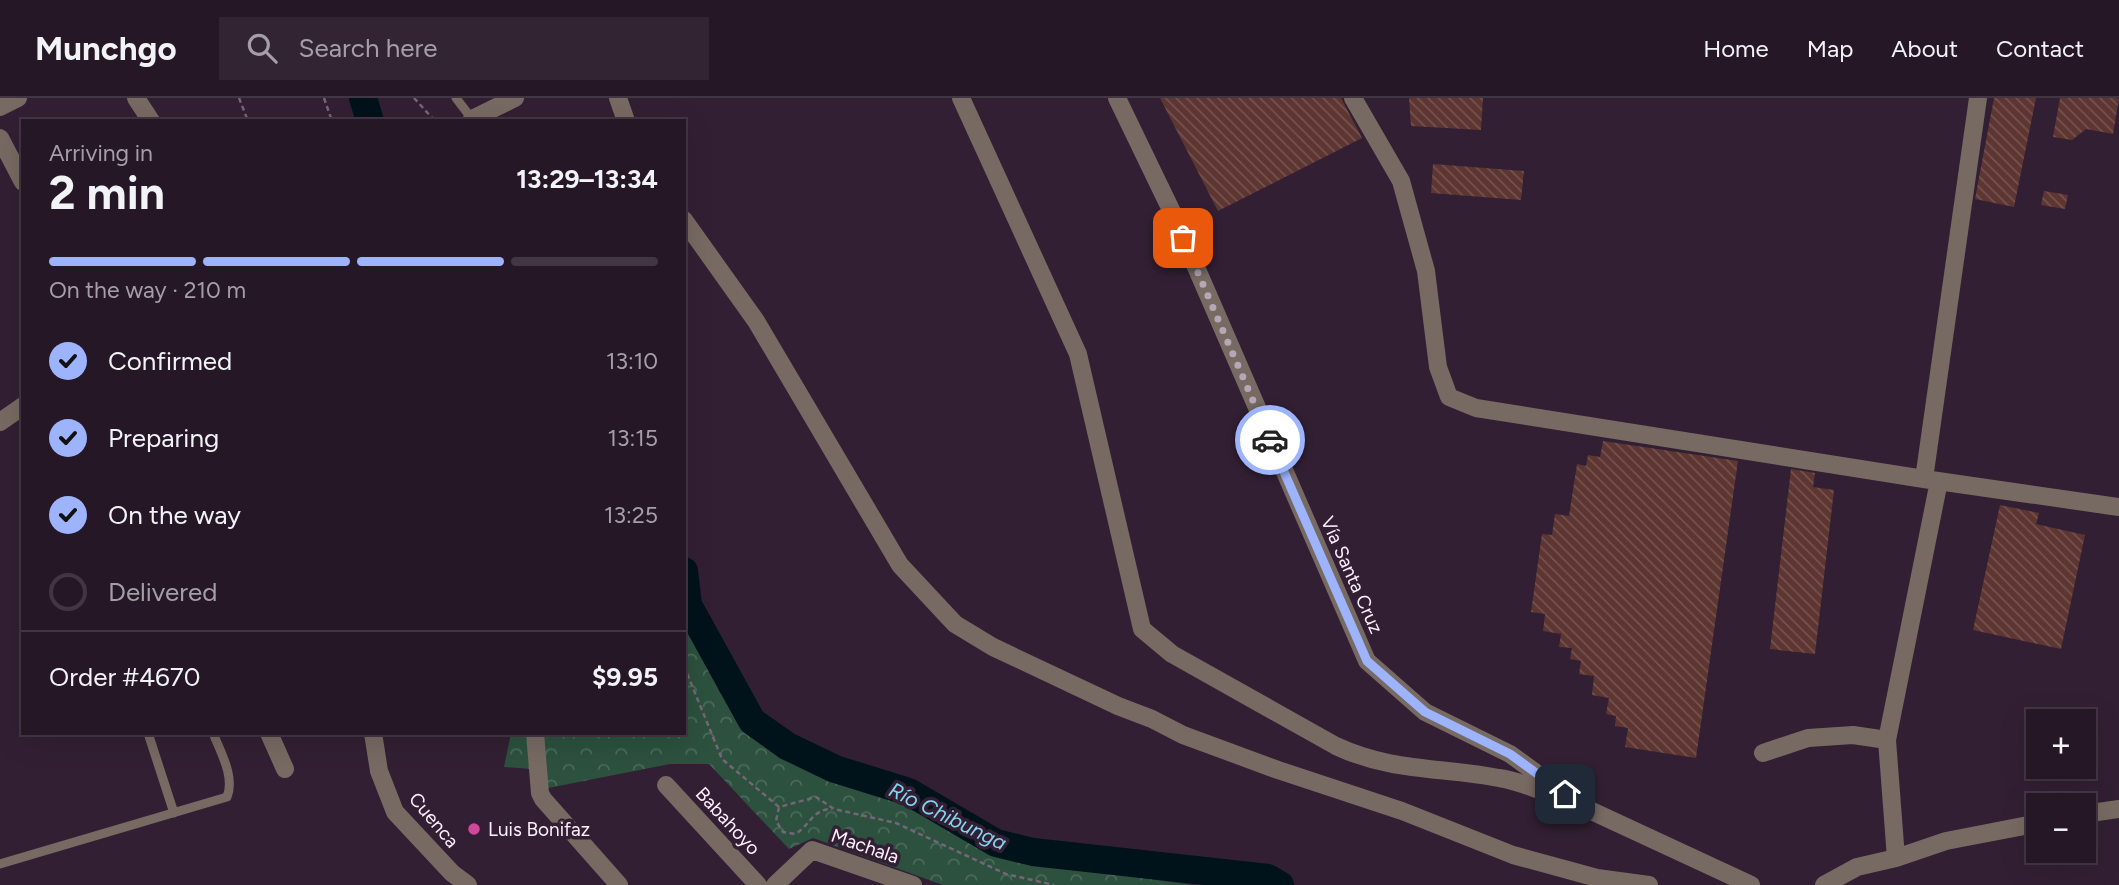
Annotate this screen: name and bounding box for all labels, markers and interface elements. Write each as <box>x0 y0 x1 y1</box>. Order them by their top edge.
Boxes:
search box <box>219 17 709 80</box>
text: Munchgo <box>35 29 177 68</box>
icon: search <box>243 29 281 67</box>
text: Search here <box>299 32 438 64</box>
text: Home <box>1703 34 1769 63</box>
text: Map <box>1807 34 1853 63</box>
text: About <box>1891 34 1958 63</box>
text: Contact <box>1996 34 2084 63</box>
text: Arriving in <box>49 139 153 167</box>
text: 13:29–13:34 <box>516 163 658 195</box>
text: 2 min <box>49 165 165 221</box>
pin <box>1153 208 1213 268</box>
icon: bag <box>1164 219 1202 257</box>
text: On the way · 210 m <box>49 276 246 304</box>
icon: check <box>49 342 87 380</box>
text: Confirmed <box>108 345 232 377</box>
text: 13:10 <box>606 347 658 375</box>
courier <box>1235 405 1305 475</box>
icon: check <box>49 419 87 457</box>
icon: car <box>1251 421 1289 459</box>
text: Preparing <box>108 422 219 454</box>
text: 13:15 <box>607 424 658 452</box>
icon: check <box>49 496 87 534</box>
text: On the way <box>108 499 241 531</box>
text: 13:25 <box>604 501 658 529</box>
street label: Vía Santa Cruz <box>1316 513 1388 637</box>
text: Delivered <box>108 576 217 608</box>
text: Order #4670 <box>49 661 200 693</box>
text: $9.95 <box>592 661 658 693</box>
map controls <box>2026 709 2096 863</box>
button: + <box>2026 709 2096 779</box>
pin <box>1535 764 1595 824</box>
icon: home <box>1546 775 1584 813</box>
water label: Río Chibunga <box>885 777 1011 855</box>
street label: Babahoyo <box>691 782 765 860</box>
street label: Cuenca <box>404 788 464 852</box>
button: − <box>2026 793 2096 863</box>
place label: Luis Bonifaz <box>488 818 590 841</box>
marker: Luis Bonifaz <box>466 821 482 837</box>
street label: Machala <box>828 824 902 868</box>

